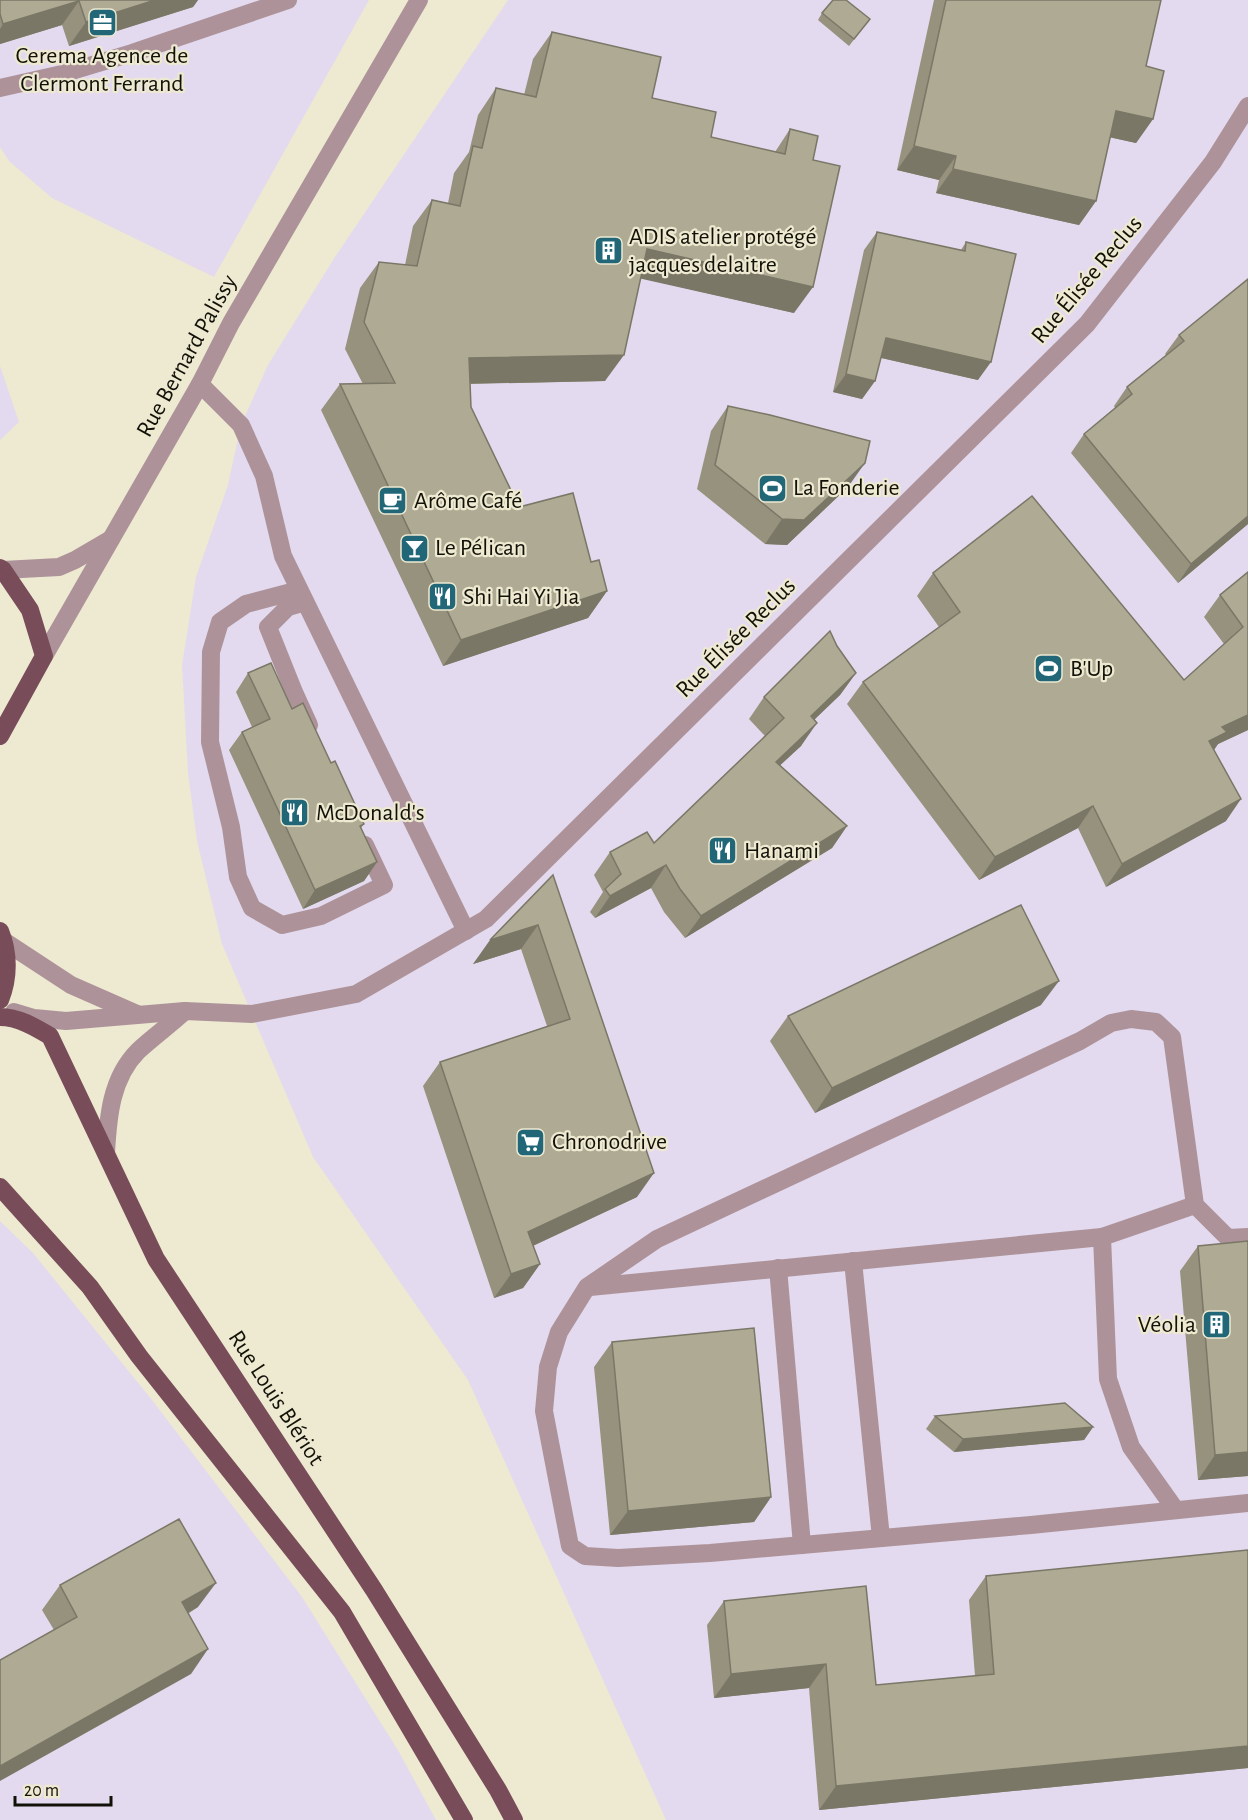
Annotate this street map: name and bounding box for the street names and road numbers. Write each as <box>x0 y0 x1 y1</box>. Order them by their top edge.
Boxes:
street label: Rue Élisée Reclus <box>1025 210 1147 348</box>
street label: Rue Bernard Palissy <box>132 271 242 441</box>
street label: Rue Élisée Reclus <box>670 572 800 702</box>
street label: Rue Louis Blériot <box>224 1326 329 1470</box>

